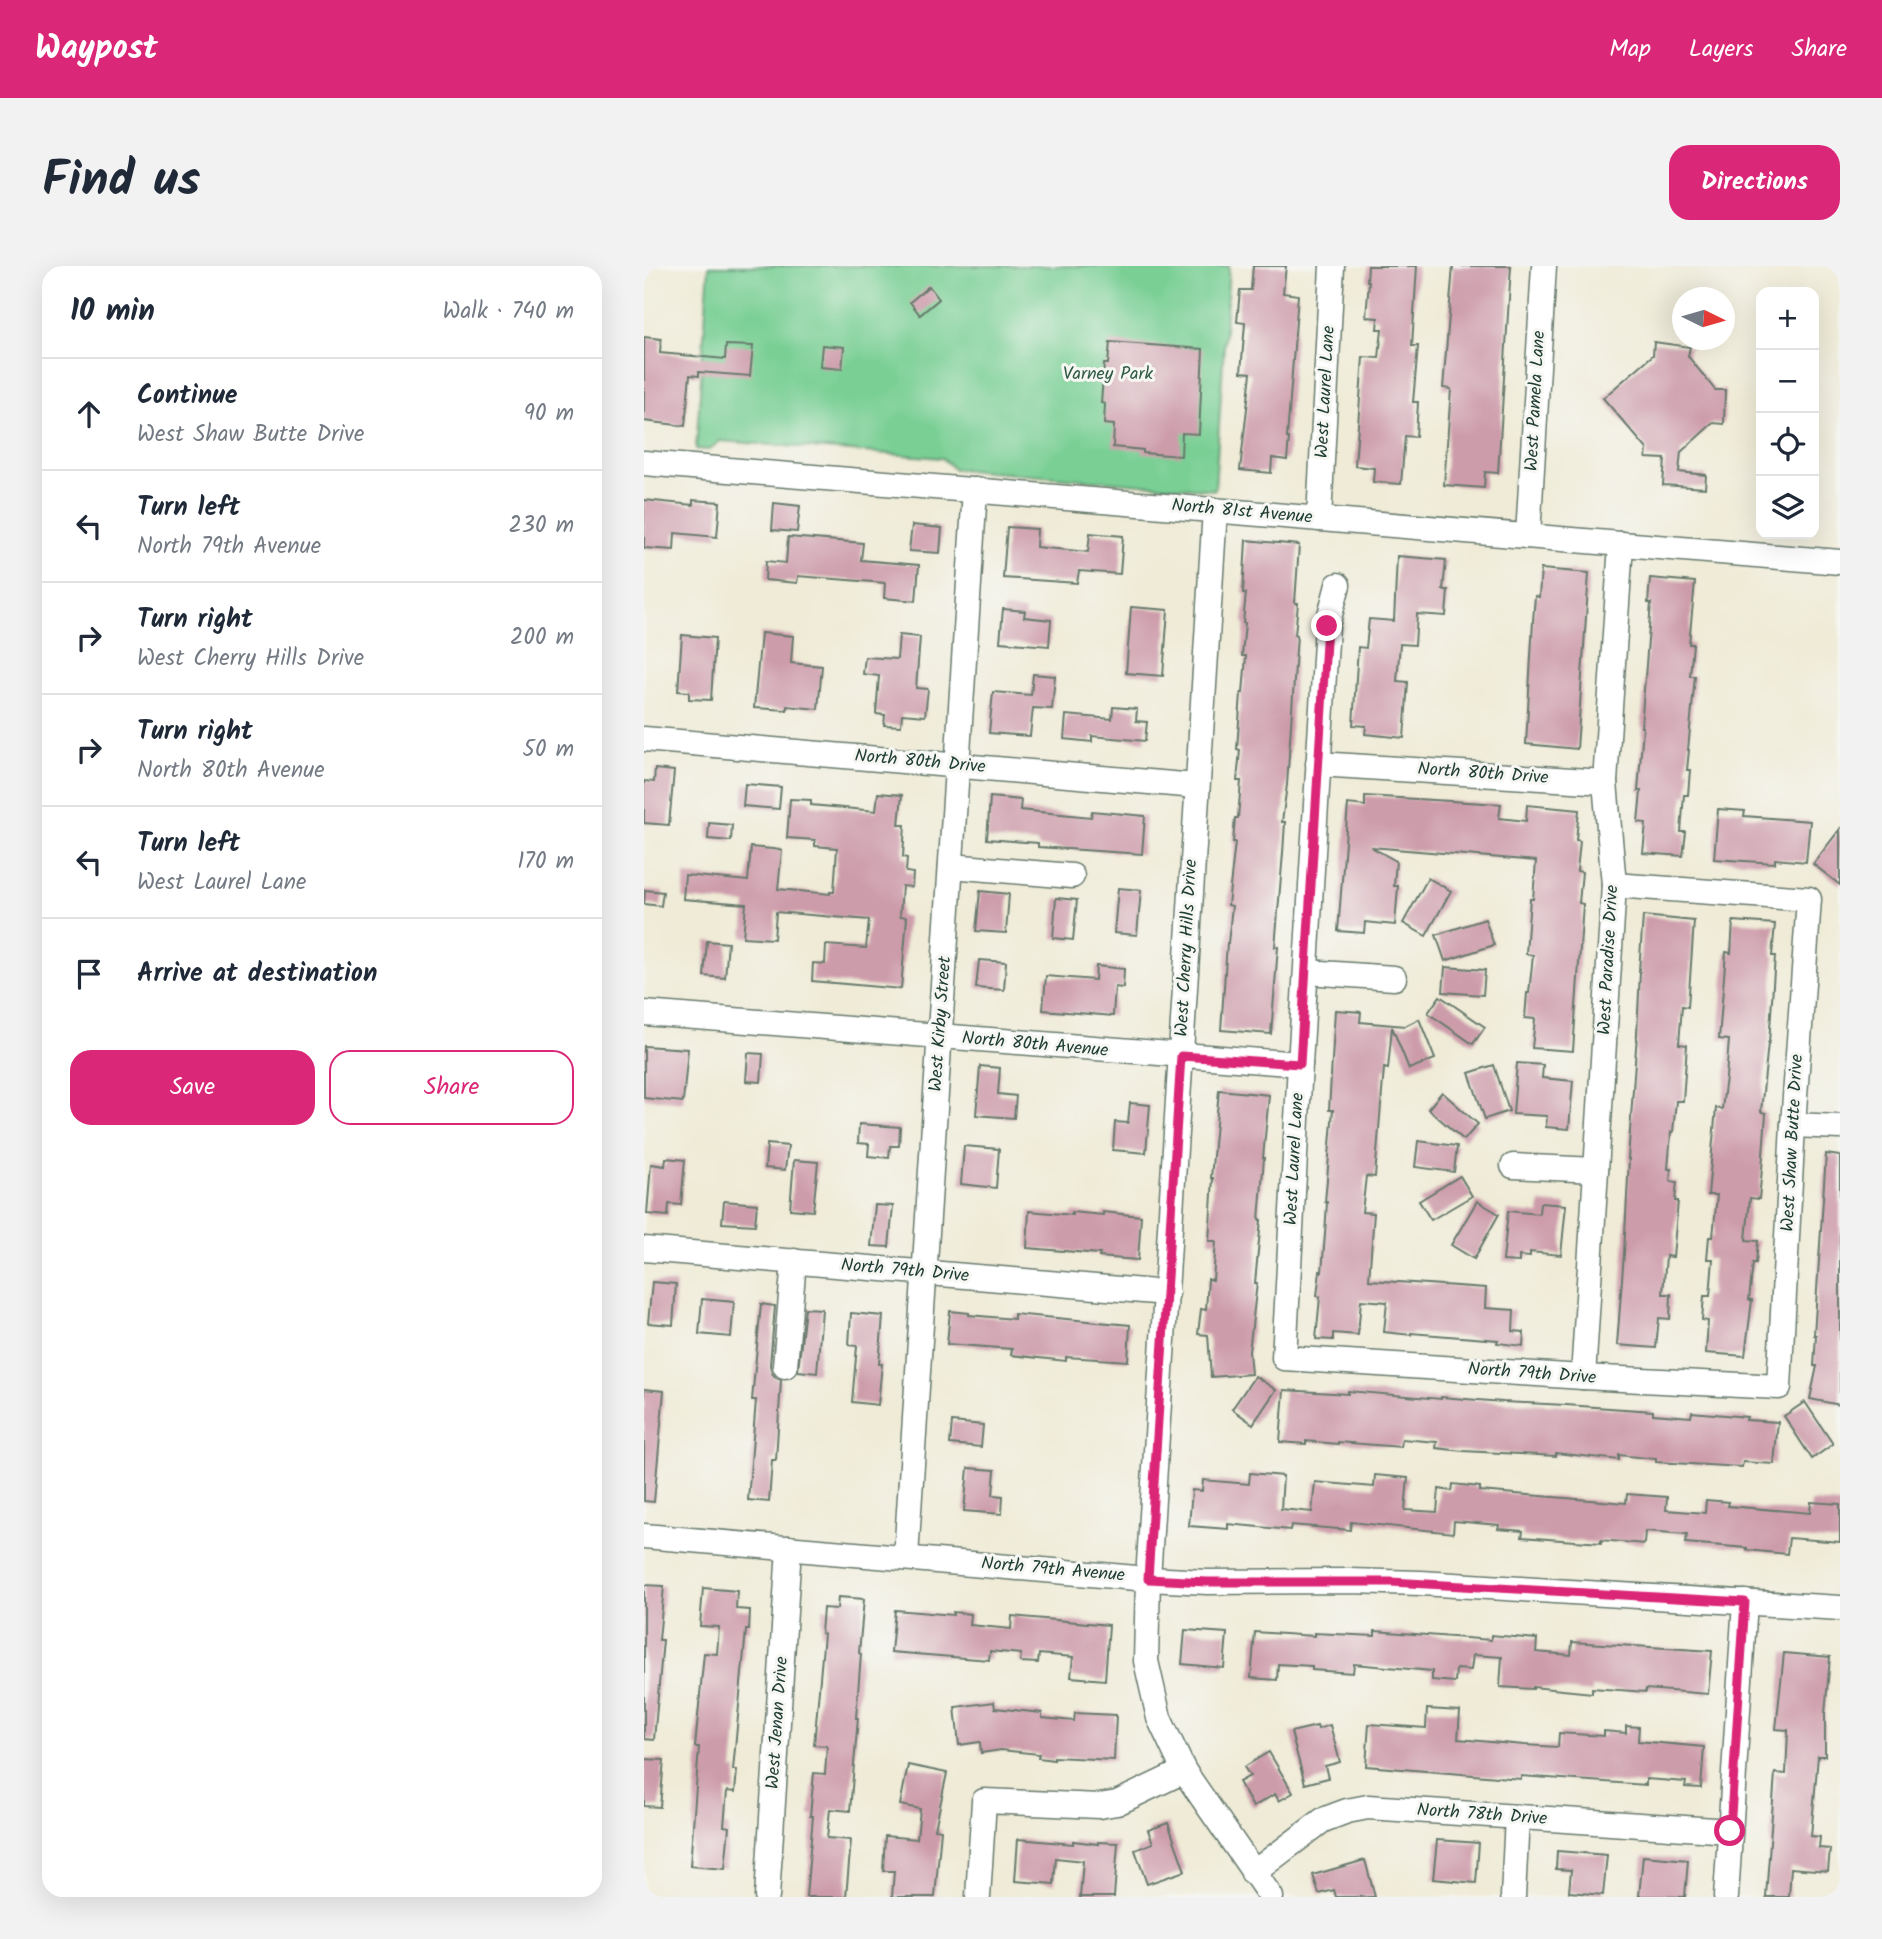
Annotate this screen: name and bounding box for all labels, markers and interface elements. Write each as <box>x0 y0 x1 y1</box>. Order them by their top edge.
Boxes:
text: Waypost <box>35 23 158 76</box>
text: Map <box>1609 30 1651 69</box>
text: Layers <box>1689 30 1753 69</box>
text: Share <box>1791 30 1847 69</box>
text: Find us <box>42 143 200 221</box>
button: Directions <box>1669 145 1840 220</box>
north arrow <box>1672 287 1735 350</box>
map controls <box>1756 287 1819 539</box>
button: + <box>1756 287 1819 350</box>
text: 10 min <box>70 288 155 336</box>
text: Walk · 740 m <box>443 294 574 330</box>
street label: West Laurel Lane <box>1308 325 1344 459</box>
street label: West Pamela Lane <box>1518 330 1554 472</box>
button: − <box>1756 350 1819 413</box>
park label: Varney Park <box>1063 360 1154 389</box>
text: Continue <box>137 375 238 417</box>
icon: ahead <box>70 395 108 433</box>
text: 90 m <box>524 396 574 432</box>
button: locate <box>1756 413 1819 476</box>
text: West Shaw Butte Drive <box>137 417 364 453</box>
button: layers <box>1756 476 1819 539</box>
text: Turn left <box>137 487 240 529</box>
street label: North 81st Avenue <box>1170 491 1314 533</box>
icon: left <box>70 507 108 545</box>
text: 230 m <box>508 508 574 544</box>
text: North 79th Avenue <box>137 529 321 565</box>
text: Turn right <box>137 599 253 641</box>
route end <box>1311 610 1342 641</box>
icon: right <box>70 619 108 657</box>
text: 200 m <box>510 620 574 656</box>
text: West Cherry Hills Drive <box>137 641 364 677</box>
text: Turn right <box>137 711 253 753</box>
icon: right <box>70 731 108 769</box>
text: 50 m <box>523 732 574 768</box>
street label: North 80th Drive <box>853 742 987 782</box>
text: North 80th Avenue <box>137 753 325 789</box>
street label: North 80th Drive <box>1416 755 1550 793</box>
text: Turn left <box>137 823 240 865</box>
icon: left <box>70 843 108 881</box>
text: 170 m <box>517 844 574 880</box>
street label: West Cherry Hills Drive <box>1168 858 1206 1038</box>
text: West Laurel Lane <box>137 865 306 901</box>
street label: West Paradise Drive <box>1591 884 1627 1036</box>
text: Arrive at destination <box>137 953 377 995</box>
street label: West Kirby Street <box>922 954 960 1093</box>
icon: arrive <box>70 955 108 993</box>
street label: North 80th Avenue <box>961 1024 1109 1066</box>
button: Save <box>70 1050 315 1125</box>
button: Share <box>329 1050 574 1125</box>
street label: West Shaw Butte Drive <box>1774 1053 1812 1233</box>
street label: West Laurel Lane <box>1277 1092 1313 1226</box>
street label: North 79th Drive <box>840 1251 970 1291</box>
street label: North 79th Drive <box>1467 1355 1597 1393</box>
street label: North 79th Avenue <box>980 1549 1126 1591</box>
street label: West Jenan Drive <box>759 1656 797 1790</box>
street label: North 78th Drive <box>1416 1796 1548 1834</box>
route start <box>1714 1815 1745 1846</box>

